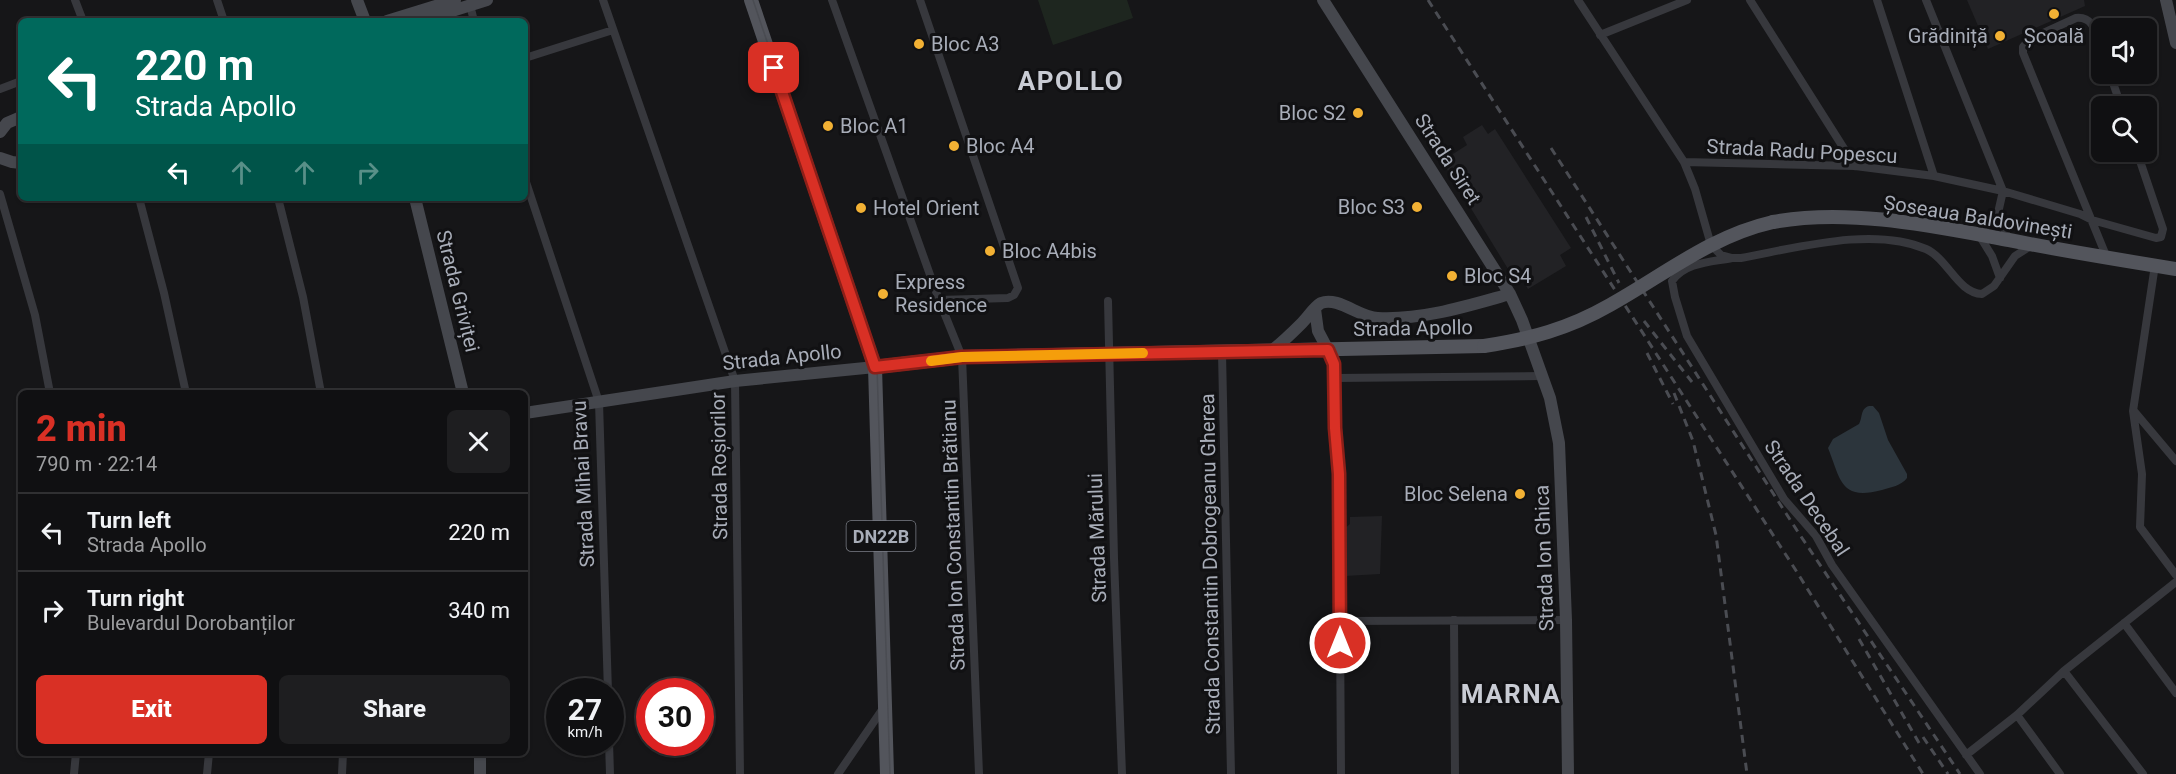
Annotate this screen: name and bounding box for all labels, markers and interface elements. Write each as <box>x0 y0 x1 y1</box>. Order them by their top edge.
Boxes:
marker: Școală <box>2047 7 2061 21</box>
map controls <box>2091 18 2157 162</box>
button: sound <box>2091 18 2157 84</box>
place label: Grădiniță <box>1908 24 1988 49</box>
place label: Școală <box>2024 24 2084 48</box>
marker: Grădiniță <box>1993 29 2007 43</box>
place label: Bloc A3 <box>931 32 999 56</box>
marker: Bloc A3 <box>912 37 926 51</box>
text: 220 m <box>135 41 254 90</box>
icon: left <box>36 42 114 120</box>
pin <box>748 42 799 93</box>
icon: arrive <box>757 51 790 84</box>
district label: APOLLO <box>1018 66 1124 96</box>
text: Strada Apollo <box>135 91 297 123</box>
button: search <box>2091 96 2157 162</box>
place label: Bloc S2 <box>1279 101 1346 125</box>
marker: Bloc S2 <box>1351 106 1365 120</box>
street label: Strada Siret <box>1410 109 1486 209</box>
place label: Bloc A1 <box>840 114 908 138</box>
marker: Bloc A1 <box>821 119 835 133</box>
place label: Bloc A4 <box>966 134 1034 158</box>
street label: Strada Radu Popescu <box>1706 134 1898 168</box>
marker: Bloc A4 <box>947 139 961 153</box>
icon: left <box>162 156 195 189</box>
icon: ahead <box>225 156 258 189</box>
icon: ahead <box>288 156 321 189</box>
icon: right <box>351 156 384 189</box>
street label: Șoseaua Baldovinești <box>1882 190 2074 244</box>
place label: Bloc S3 <box>1338 195 1405 219</box>
place label: Hotel Orient <box>873 196 979 220</box>
marker: Bloc S3 <box>1410 200 1424 214</box>
marker: Hotel Orient <box>854 201 868 215</box>
street label: Strada Griviței <box>430 228 485 355</box>
place label: Bloc A4bis <box>1002 239 1097 263</box>
marker: Bloc A4bis <box>983 244 997 258</box>
place label: Bloc S4 <box>1464 264 1531 288</box>
marker: Bloc S4 <box>1445 269 1459 283</box>
place label: Express Residence <box>895 270 987 317</box>
marker: Express Residence <box>876 287 890 301</box>
street label: Strada Apollo <box>1353 315 1473 341</box>
street label: Strada Apollo <box>721 339 843 375</box>
street label: Strada Roșiorilor <box>706 392 732 540</box>
street label: Strada Constantin Dobrogeanu Gherea <box>1195 393 1225 735</box>
street label: Strada Ion Constantin Brătianu <box>936 399 970 671</box>
street label: Strada Mihai Bravu <box>567 400 599 568</box>
text: 2 min <box>36 408 127 450</box>
button: close <box>447 410 510 473</box>
street label: Strada Decebal <box>1759 435 1855 561</box>
text: 790 m · 22:14 <box>36 452 157 476</box>
street label: Strada Mărului <box>1083 473 1111 603</box>
place label: Bloc Selena <box>1404 482 1508 506</box>
street label: Strada Ion Ghica <box>1529 484 1559 632</box>
marker: Bloc Selena <box>1513 487 1527 501</box>
text: Turn left <box>87 508 171 533</box>
icon: left <box>36 516 69 549</box>
text: 220 m <box>448 520 510 545</box>
road number: DN22B <box>846 521 916 551</box>
text: Strada Apollo <box>87 533 207 557</box>
text: Turn right <box>87 586 184 611</box>
icon: right <box>36 594 69 627</box>
text: 340 m <box>448 598 510 623</box>
text: Bulevardul Dorobanților <box>87 611 295 635</box>
position arrow <box>1308 611 1372 675</box>
button: Exit <box>36 675 267 744</box>
button: Share <box>279 675 510 744</box>
speed limit sign: 30 <box>636 678 714 756</box>
district label: MARNA <box>1461 679 1561 709</box>
text: 27 <box>568 692 602 727</box>
text: km/h <box>567 723 603 741</box>

